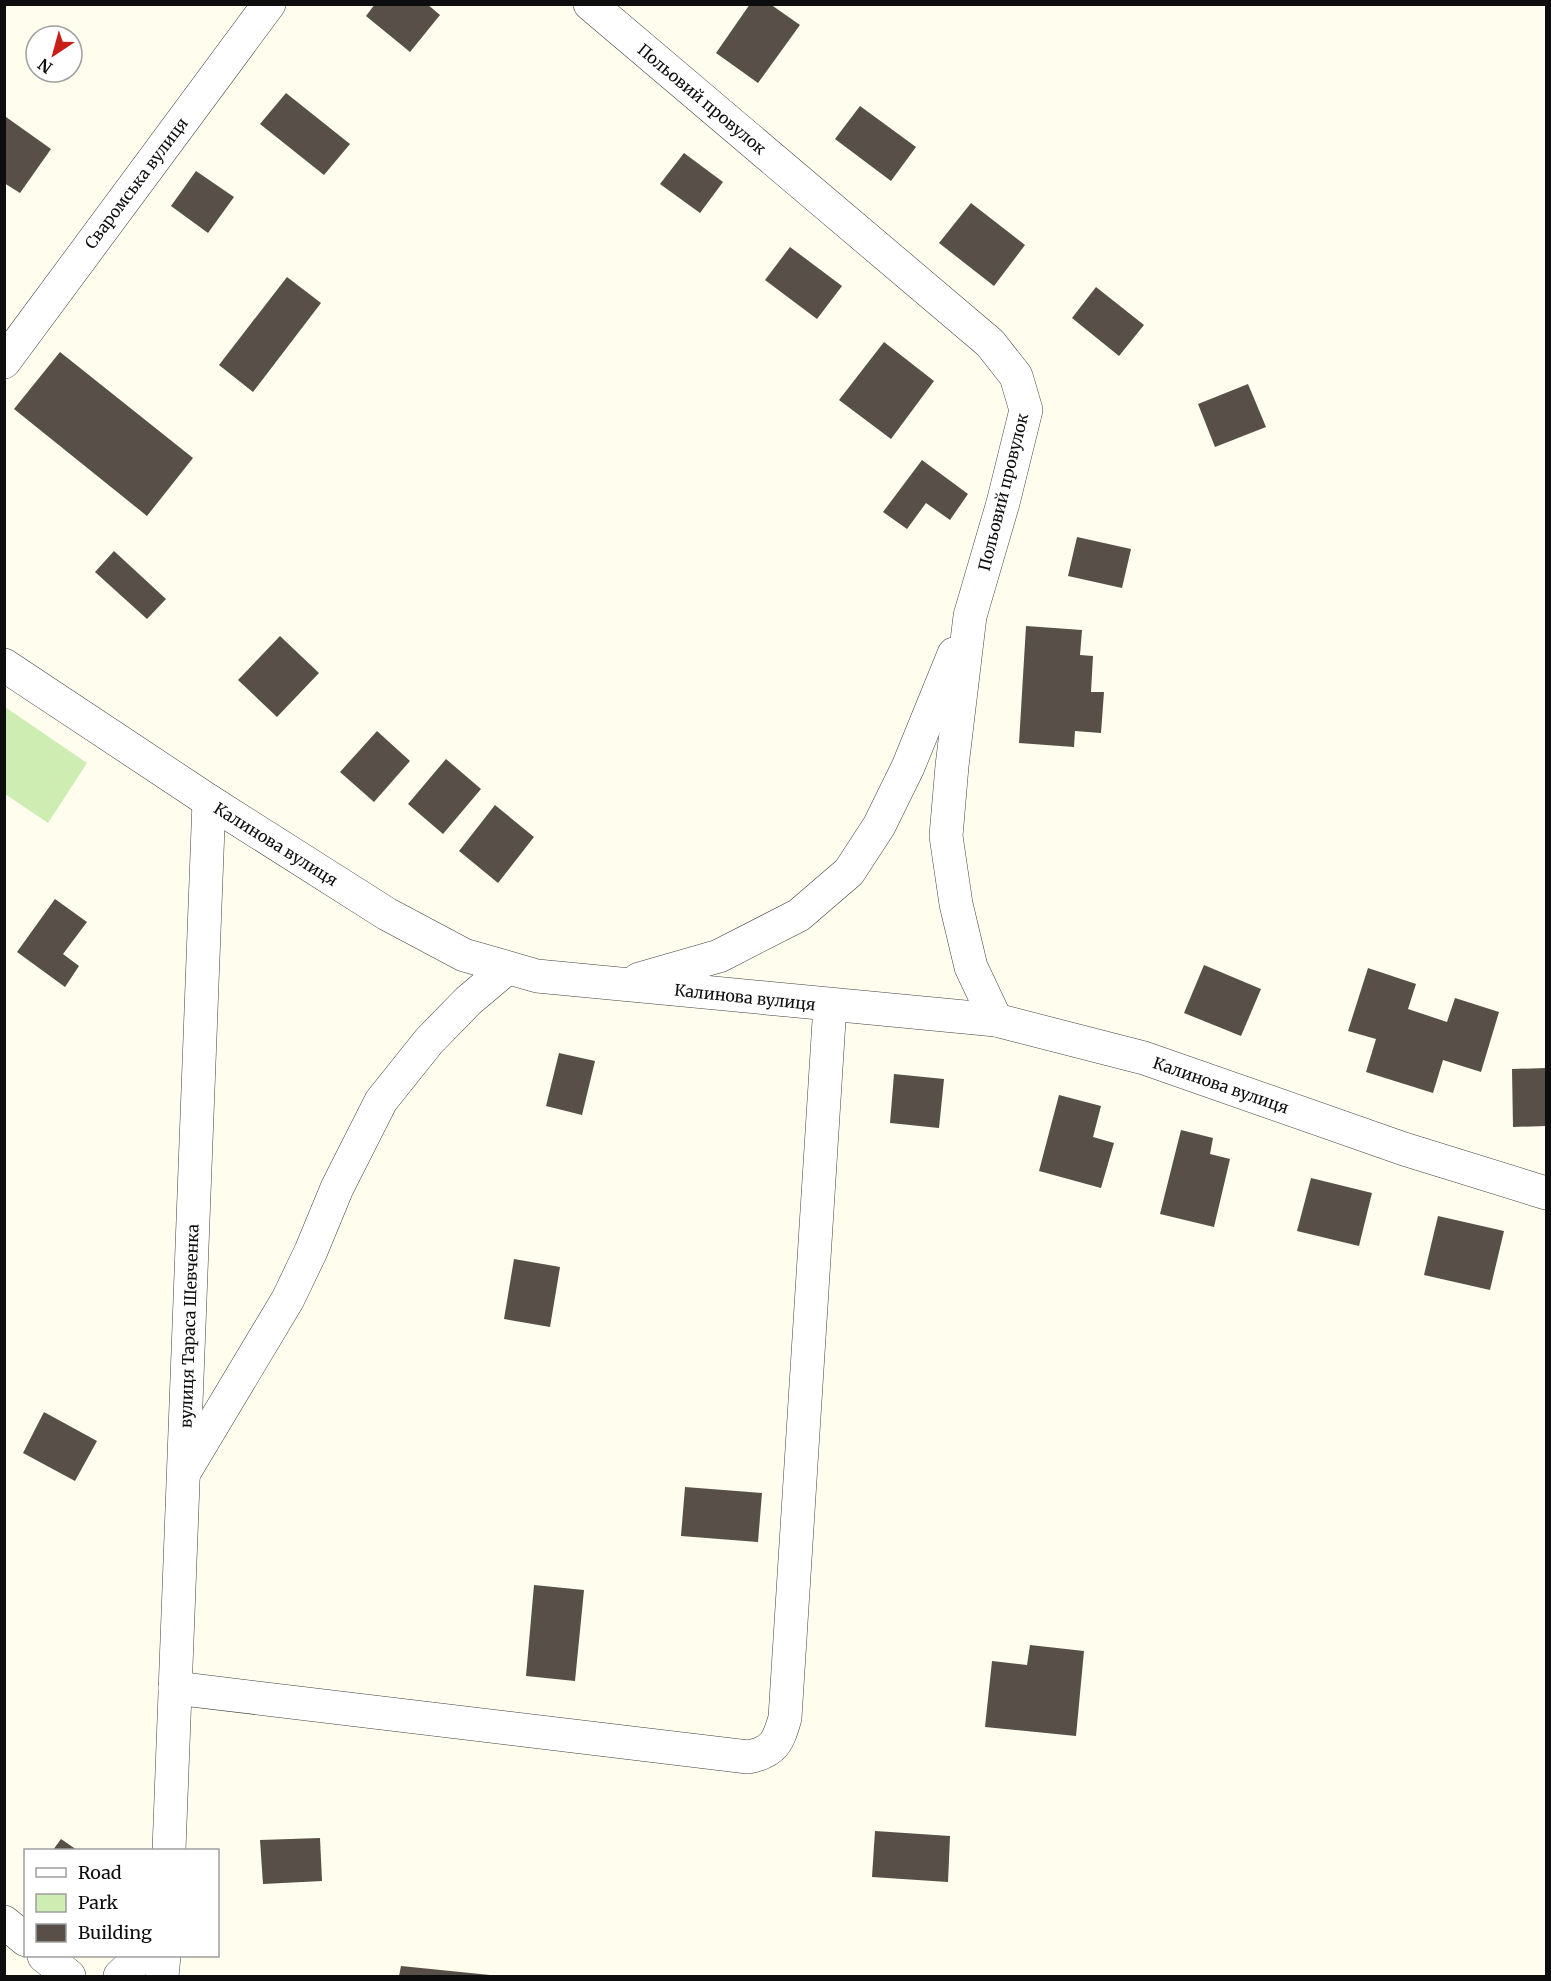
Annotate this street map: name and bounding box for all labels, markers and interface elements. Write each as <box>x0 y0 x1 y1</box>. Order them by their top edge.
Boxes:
north arrow <box>24 24 84 84</box>
street label: Польовий провулок <box>634 39 770 159</box>
text: N <box>34 54 56 78</box>
street label: Сваромська вулиця <box>80 113 192 253</box>
street label: Польовий провулок <box>974 411 1032 573</box>
street label: Калинова вулиця <box>210 798 342 890</box>
street label: Калинова вулиця <box>673 980 817 1014</box>
street label: Калинова вулиця <box>1151 1052 1291 1118</box>
street label: вулиця Тараса Шевченка <box>175 1223 203 1428</box>
legend <box>24 1849 219 1957</box>
text: Road <box>78 1861 122 1884</box>
text: Park <box>78 1891 119 1914</box>
text: Building <box>78 1921 152 1944</box>

